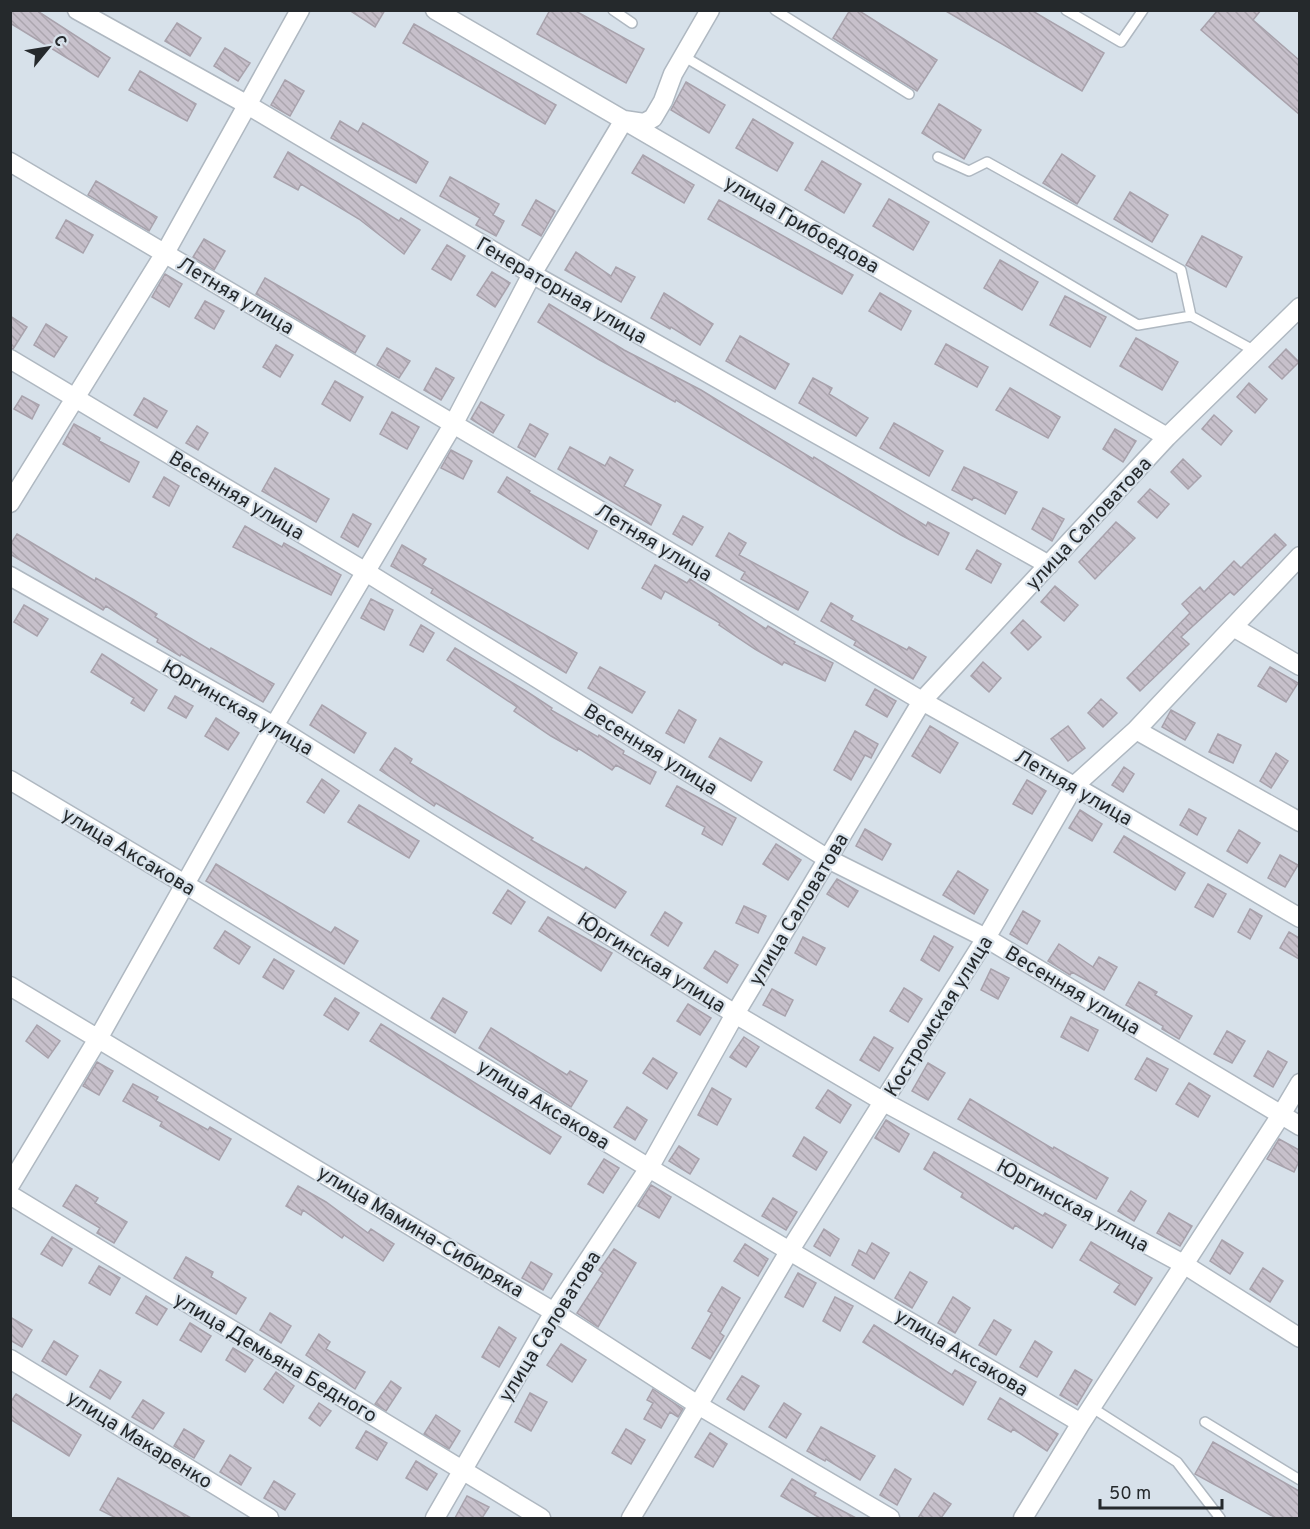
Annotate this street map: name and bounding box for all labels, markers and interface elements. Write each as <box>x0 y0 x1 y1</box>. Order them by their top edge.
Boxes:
north arrow <box>18 18 78 78</box>
text: С <box>48 32 70 51</box>
street label: улица Грибоедова <box>719 171 883 281</box>
street label: Генераторная улица <box>471 232 651 351</box>
street label: Летняя улица <box>172 252 298 342</box>
street label: Весенняя улица <box>163 446 308 547</box>
street label: улица Саловатова <box>1021 452 1158 597</box>
street label: Летняя улица <box>590 499 716 589</box>
street label: Юргинская улица <box>157 655 317 763</box>
street label: Весенняя улица <box>578 699 722 802</box>
street label: Летняя улица <box>1009 744 1137 833</box>
street label: улица Аксакова <box>56 803 200 903</box>
street label: улица Саловатова <box>744 829 856 991</box>
street label: Юргинская улица <box>572 908 730 1020</box>
street label: Костромская улица <box>880 932 1000 1103</box>
street label: Весенняя улица <box>999 941 1144 1042</box>
street label: улица Аксакова <box>472 1055 614 1157</box>
street label: Юргинская улица <box>991 1154 1153 1259</box>
street label: улица Мамина-Сибиряка <box>312 1161 528 1305</box>
street label: улица Саловатова <box>494 1247 608 1408</box>
street label: улица Демьяна Бедного <box>168 1288 381 1430</box>
street label: улица Аксакова <box>889 1304 1033 1404</box>
street label: улица Макаренко <box>61 1385 217 1496</box>
scale bar <box>1100 1472 1222 1510</box>
text: 50 m <box>1109 1483 1151 1506</box>

